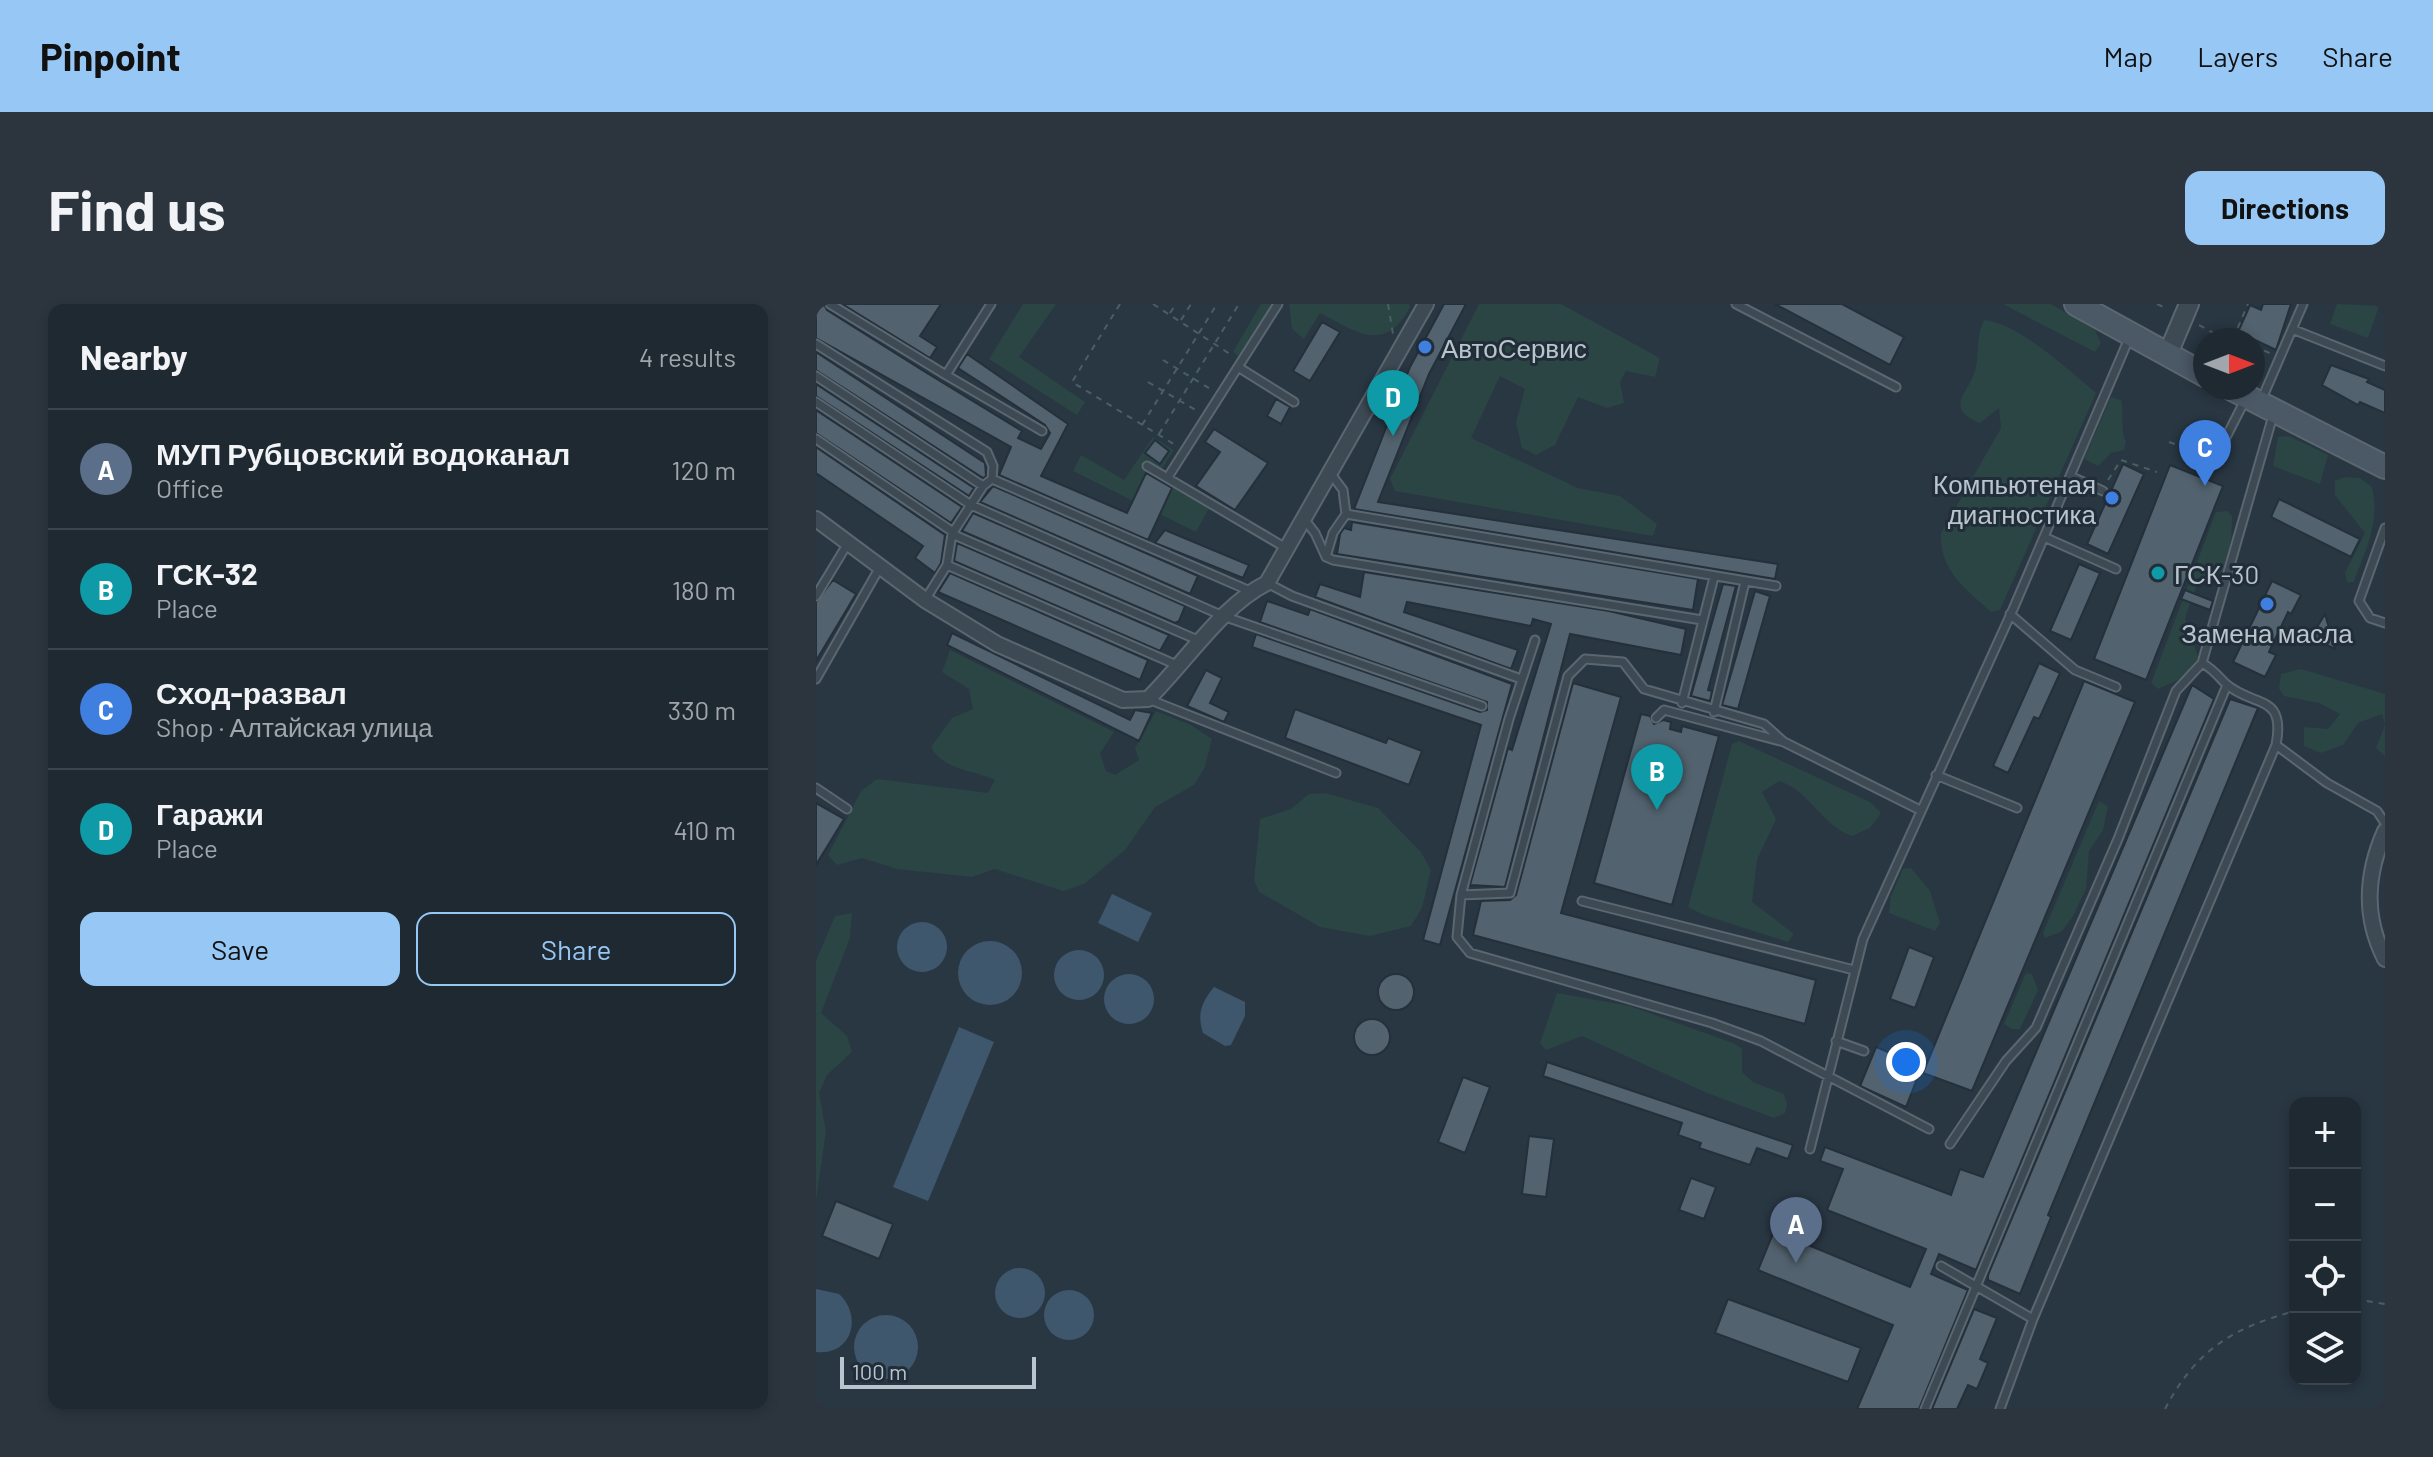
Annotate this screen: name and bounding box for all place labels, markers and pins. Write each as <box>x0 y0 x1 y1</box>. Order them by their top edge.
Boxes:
place label: АвтоСервис <box>1441 332 1587 363</box>
marker: АвтоСервис <box>1416 338 1434 356</box>
pin: D <box>1367 370 1419 436</box>
pin: C <box>2179 420 2231 486</box>
place label: Компьютеная диагностика <box>1933 468 2097 529</box>
marker: Компьютеная диагностика <box>2103 489 2121 507</box>
place label: ГСК-30 <box>2174 558 2259 589</box>
marker: ГСК-30 <box>2149 564 2167 582</box>
marker: Замена масла <box>2258 595 2276 613</box>
place label: Замена масла <box>2181 617 2353 648</box>
pin: B <box>1631 744 1683 810</box>
pin: A <box>1770 1197 1822 1263</box>

